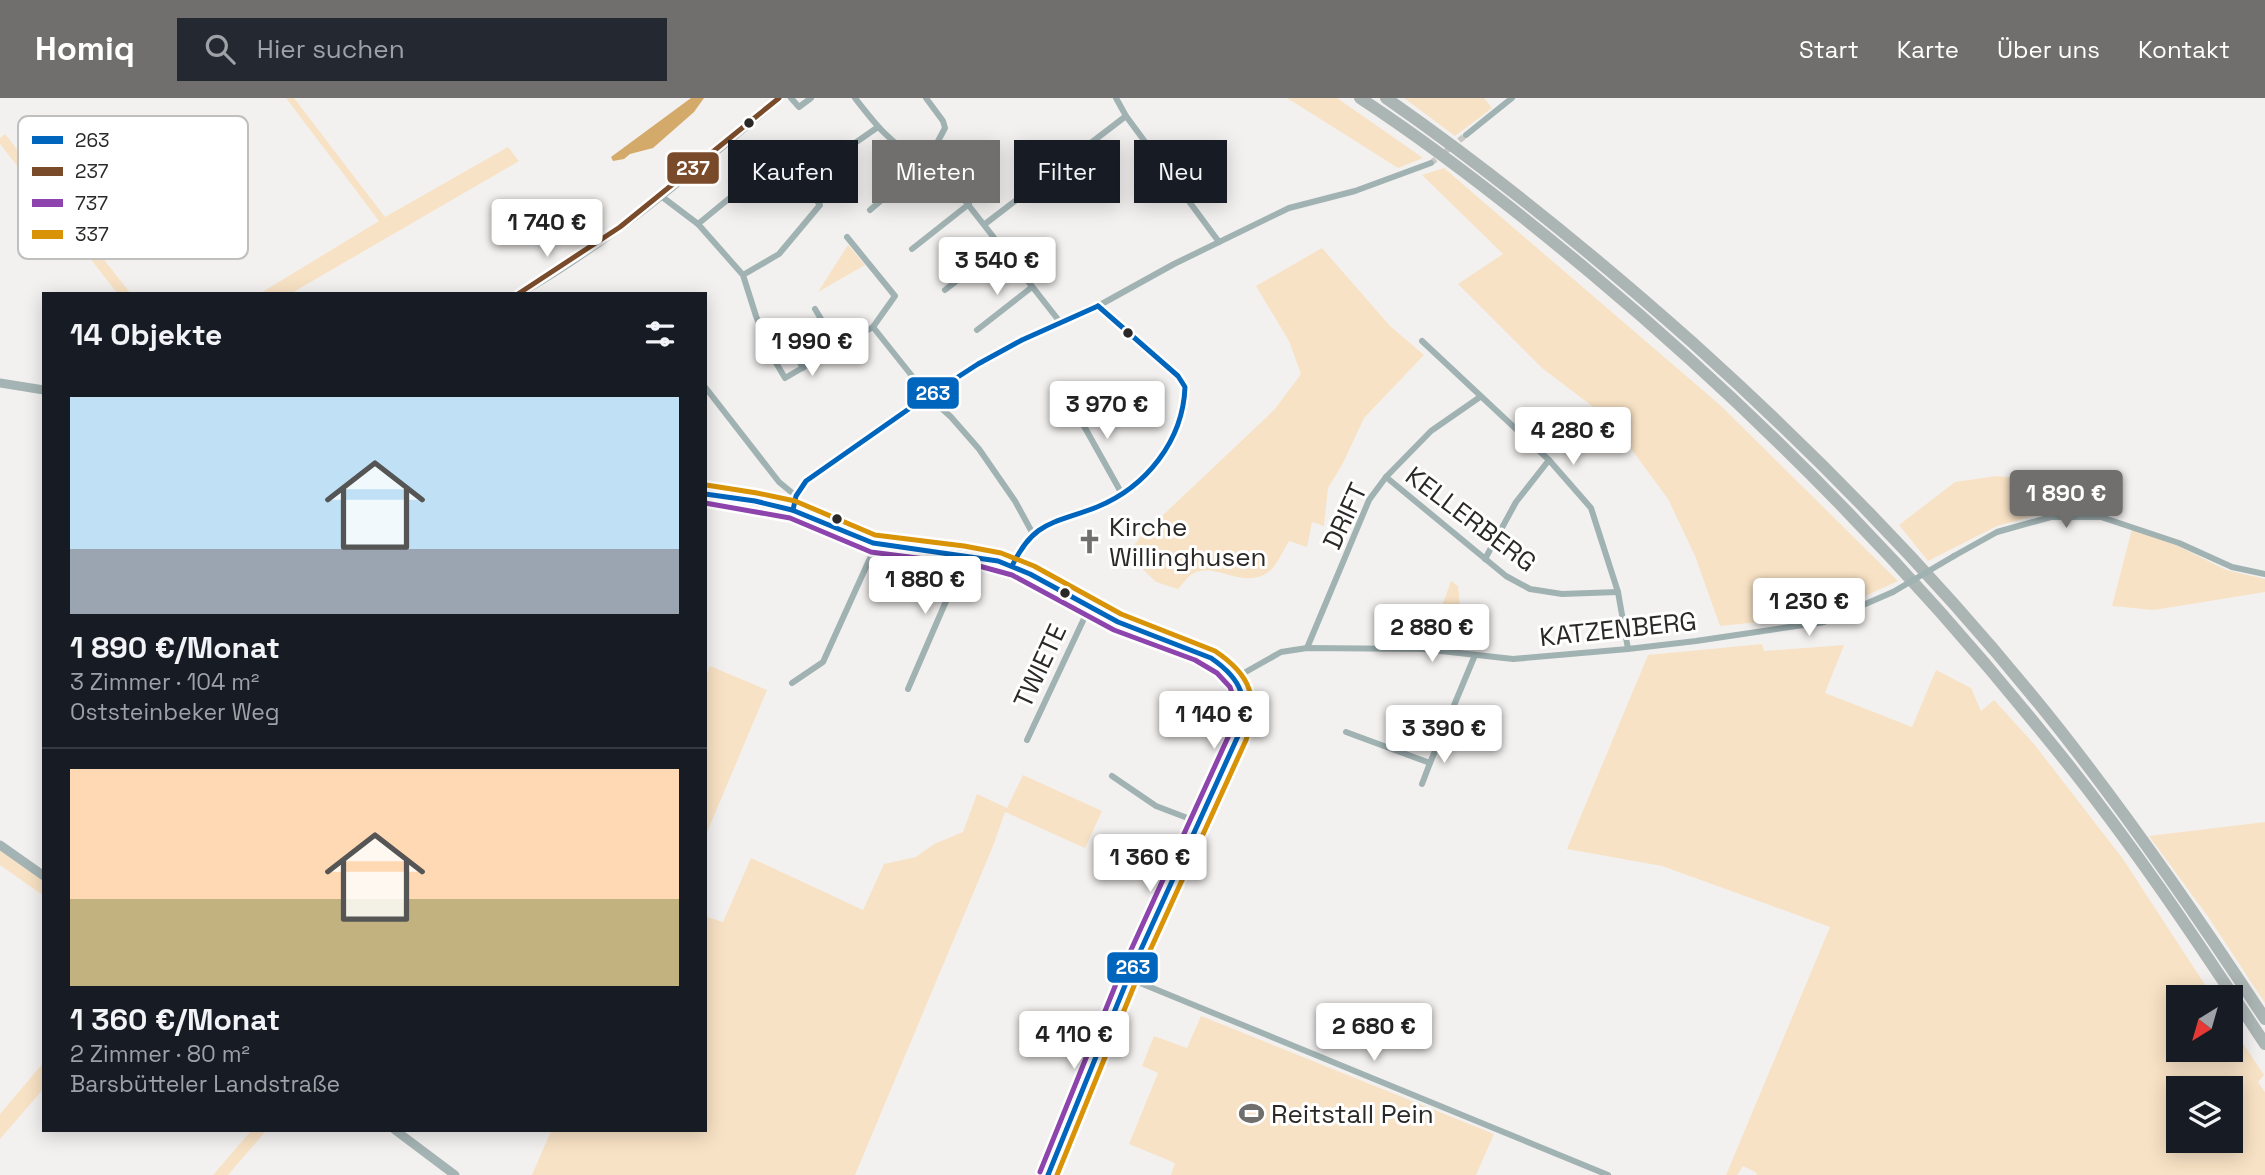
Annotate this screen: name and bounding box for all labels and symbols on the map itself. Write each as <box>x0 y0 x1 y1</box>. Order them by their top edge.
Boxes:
legend <box>18 116 248 259</box>
unlabelled marker <box>742 116 756 130</box>
text: 263 <box>75 128 110 153</box>
line badge: 237 <box>666 151 720 185</box>
text: 237 <box>676 156 710 181</box>
text: 237 <box>75 159 109 184</box>
text: 737 <box>75 191 108 216</box>
pin: 1 740 € <box>482 200 612 259</box>
text: 337 <box>75 222 109 247</box>
pin: 3 540 € <box>932 238 1062 297</box>
pin: 1 990 € <box>747 318 877 378</box>
unlabelled marker <box>1121 326 1135 340</box>
line badge: 263 <box>906 376 960 410</box>
text: 263 <box>916 381 950 406</box>
pin: 3 970 € <box>1042 382 1172 441</box>
pin: 4 280 € <box>1508 408 1638 467</box>
street label: KELLERBERG <box>1399 459 1543 579</box>
pin: 1 890 € <box>2001 470 2131 530</box>
street label: DRIFT <box>1315 477 1375 555</box>
place label: Kirche Willinghusen <box>1109 510 1267 574</box>
unlabelled marker <box>830 512 844 526</box>
church icon: Kirche Willinghusen <box>1075 528 1103 556</box>
pin: 1 880 € <box>860 556 990 616</box>
pin: 1 230 € <box>1744 578 1874 638</box>
unlabelled marker <box>1058 586 1072 600</box>
pin: 2 880 € <box>1367 604 1497 664</box>
street label: KATZENBERG <box>1538 604 1698 654</box>
street label: TWIETE <box>1006 619 1074 713</box>
pin: 1 140 € <box>1149 692 1279 751</box>
pin: 3 390 € <box>1379 706 1509 765</box>
pin: 1 360 € <box>1085 834 1215 894</box>
line badge: 263 <box>1106 951 1159 984</box>
text: 263 <box>1116 955 1150 980</box>
north arrow <box>2166 985 2244 1062</box>
pin: 2 680 € <box>1309 1004 1439 1063</box>
pin: 4 110 € <box>1009 1012 1139 1071</box>
place label: Reitstall Pein <box>1271 1097 1434 1131</box>
sports icon: Reitstall Pein <box>1237 1100 1265 1128</box>

